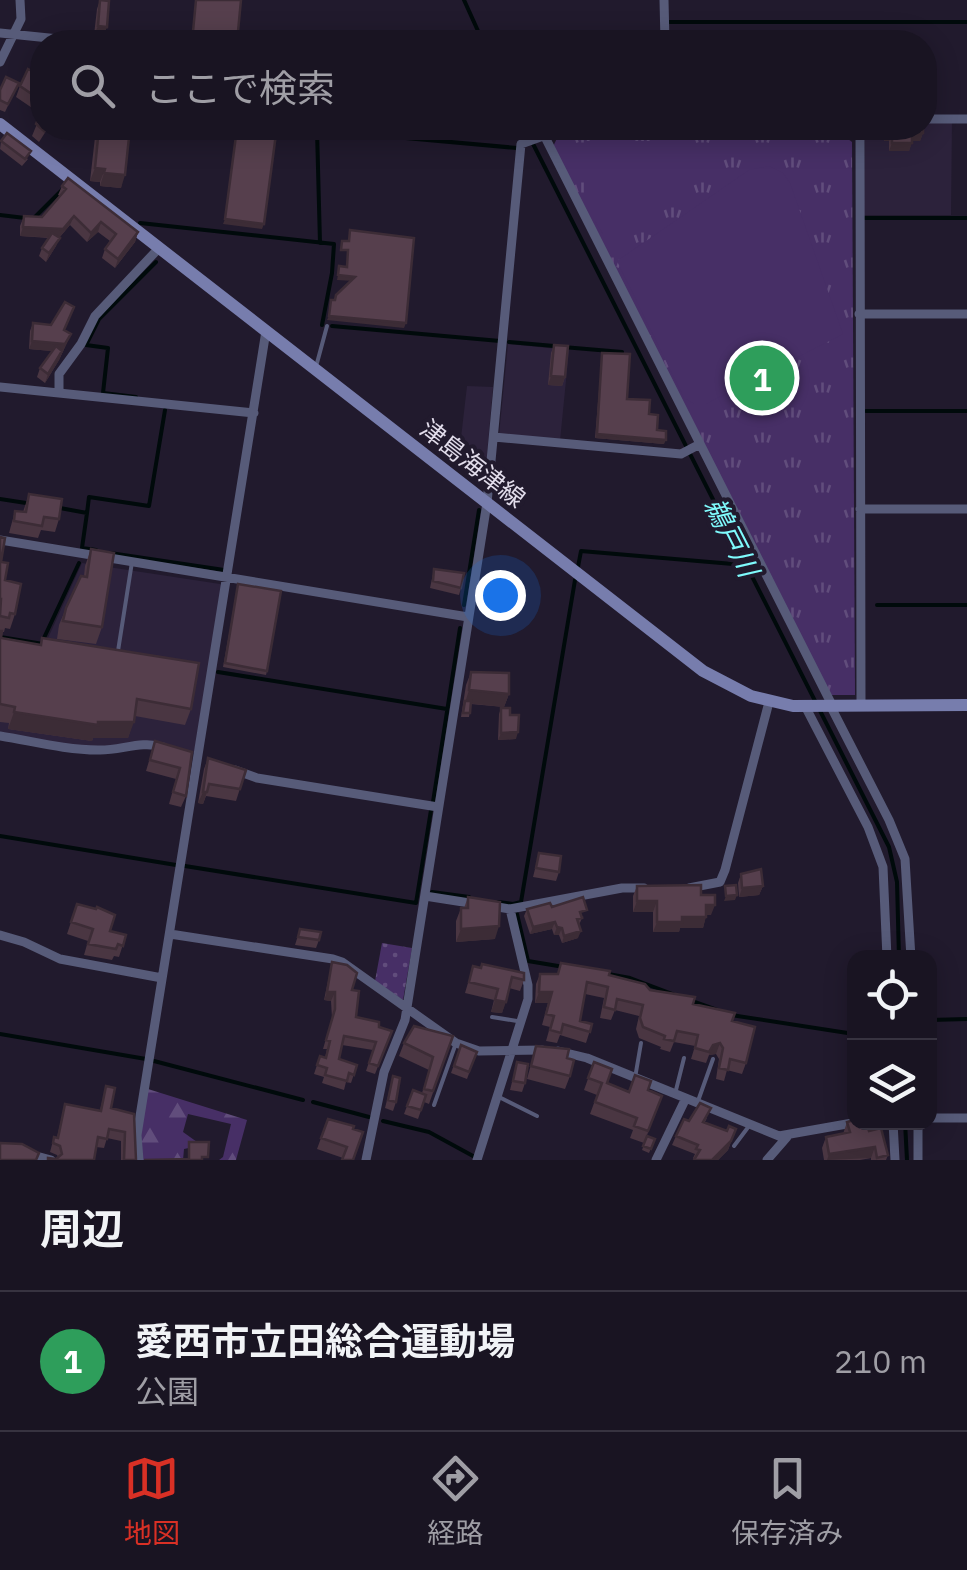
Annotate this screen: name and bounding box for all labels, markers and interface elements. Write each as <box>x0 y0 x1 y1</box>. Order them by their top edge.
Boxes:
search box <box>30 30 937 140</box>
icon: search <box>65 58 120 113</box>
text: ここで検索 <box>145 63 335 112</box>
pin: 1 <box>730 340 794 416</box>
street label: 津島海津線 <box>414 412 532 514</box>
water label: 鵜戸川 <box>696 491 769 585</box>
your location <box>475 570 526 621</box>
map controls <box>847 950 937 1130</box>
button: locate <box>847 950 937 1040</box>
button: layers <box>847 1040 937 1130</box>
text: 周辺 <box>40 1201 124 1256</box>
text: 愛西市立田総合運動場 <box>135 1316 515 1365</box>
text: 1 <box>63 1340 82 1382</box>
text: 210 m <box>834 1340 927 1382</box>
text: 公園 <box>135 1370 199 1412</box>
tab: 地図 <box>124 1451 180 1551</box>
tab: 経路 <box>427 1451 483 1551</box>
tab: 保存済み <box>731 1451 843 1551</box>

